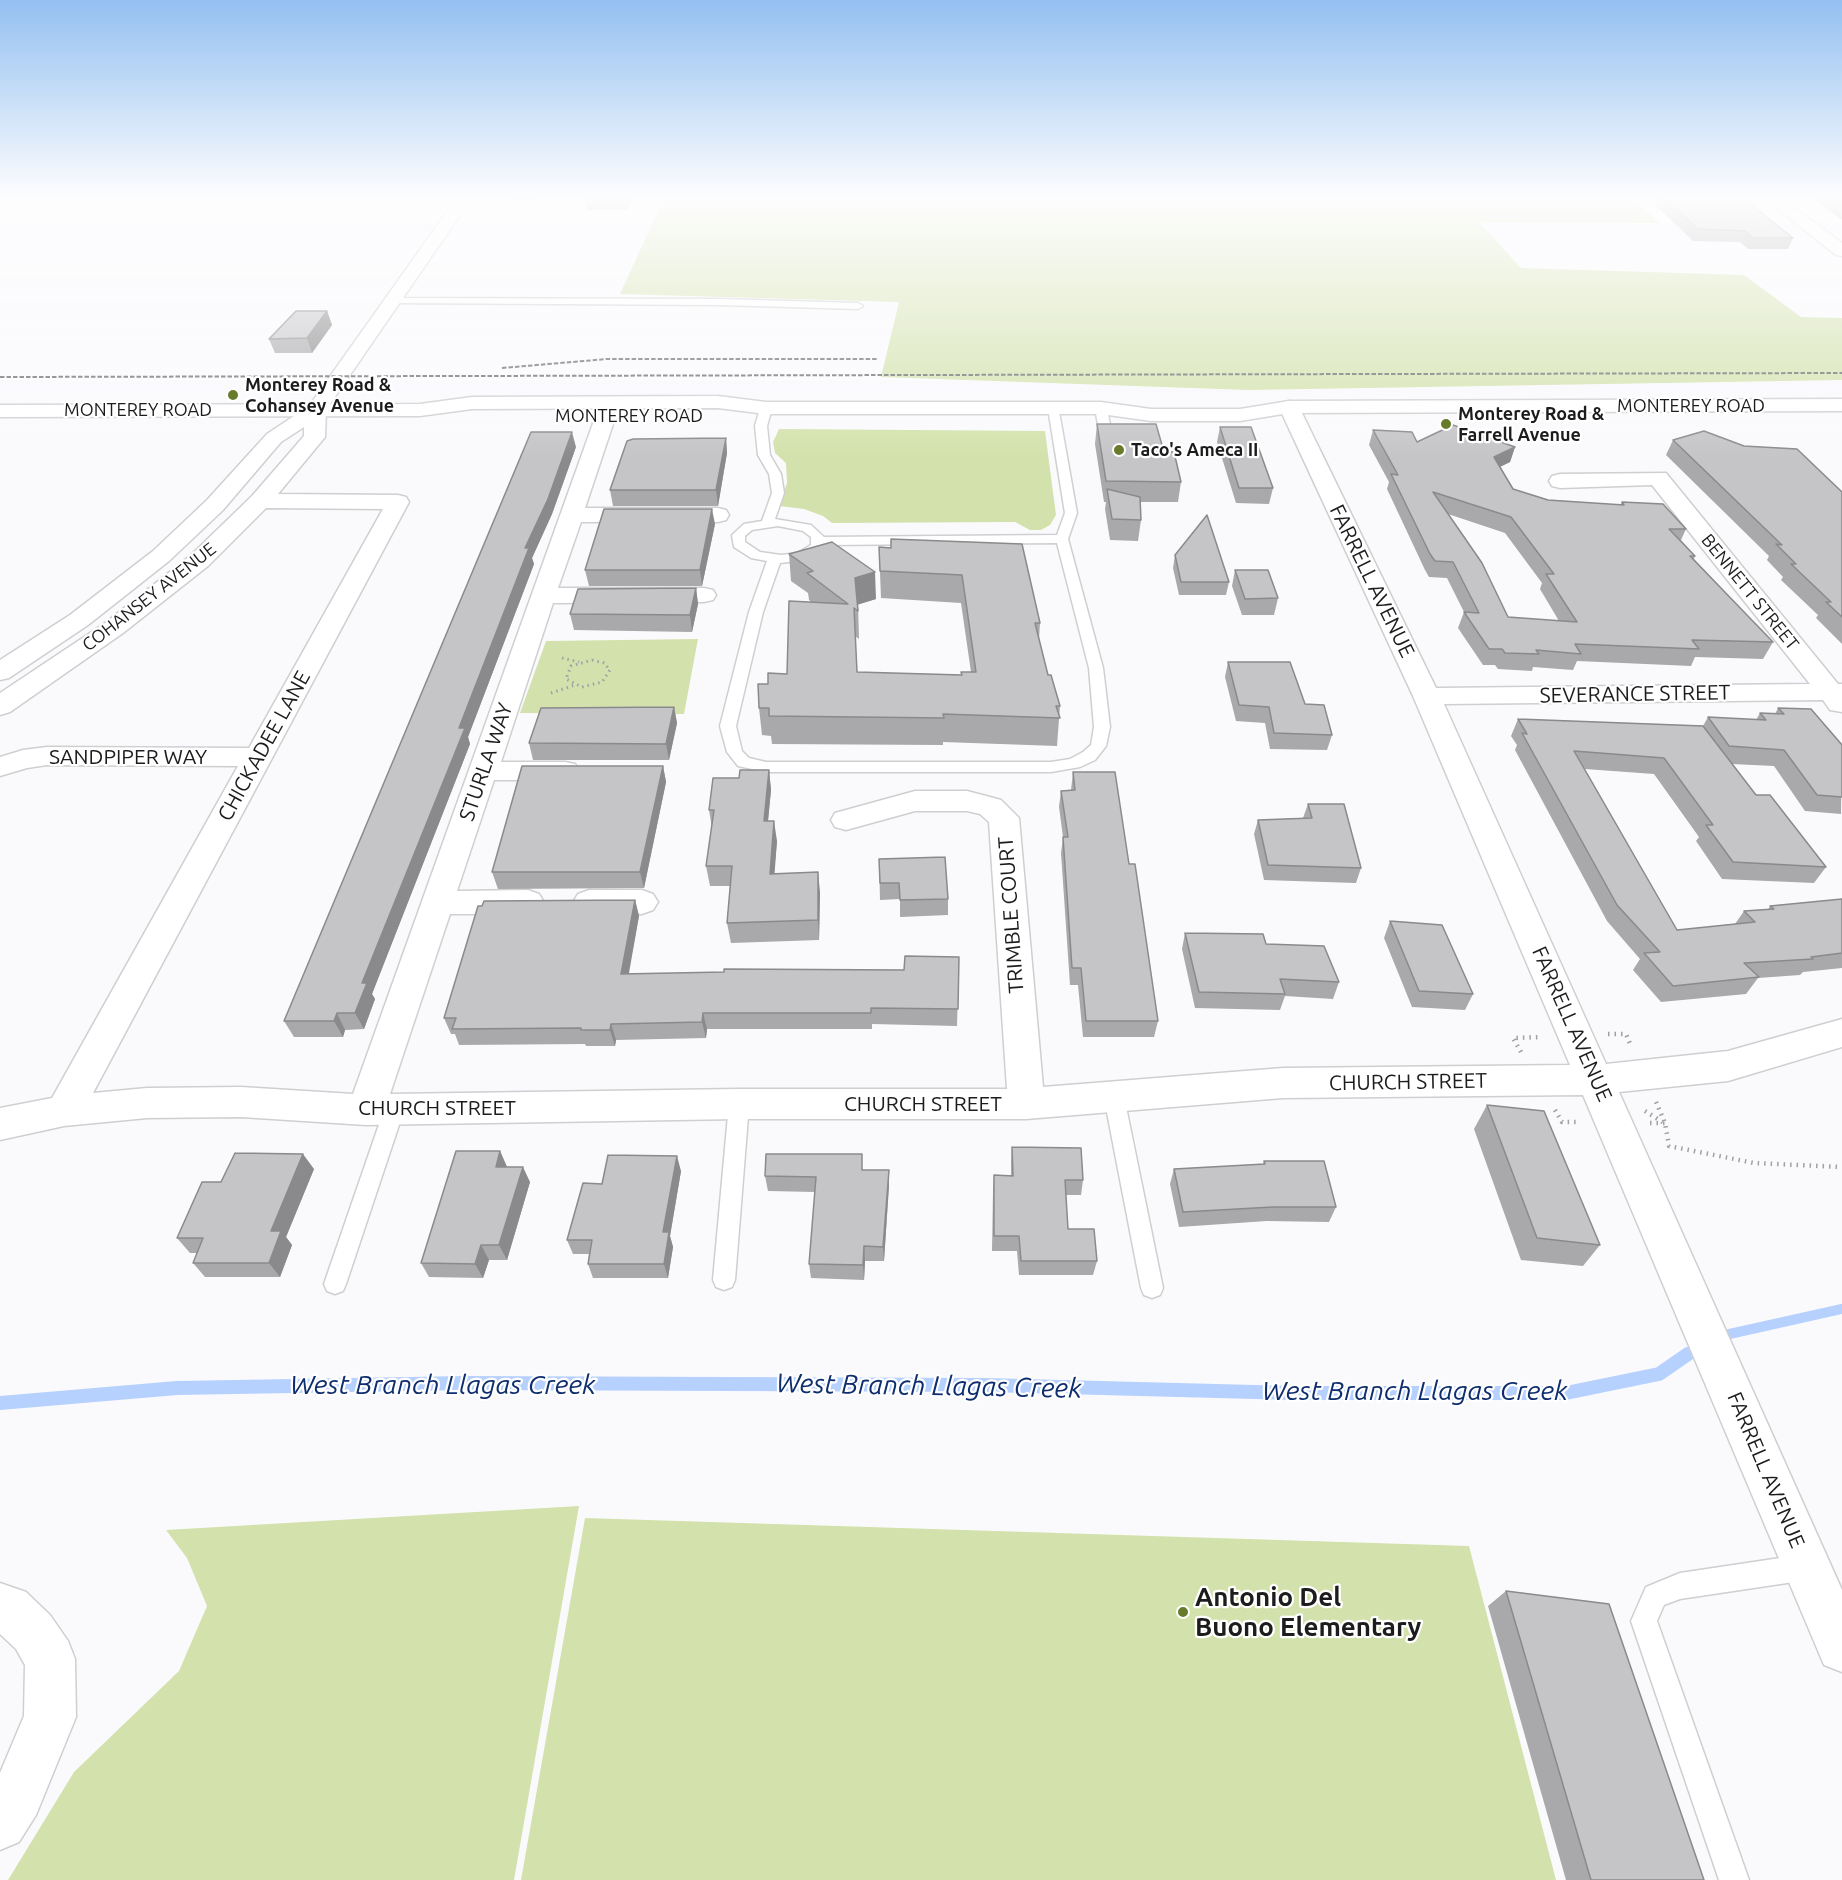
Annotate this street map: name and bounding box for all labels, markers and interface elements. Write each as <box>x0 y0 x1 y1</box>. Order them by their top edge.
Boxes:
place label: Monterey Road & Cohansey Avenue <box>245 374 394 416</box>
marker: Monterey Road & Cohansey Avenue <box>226 388 240 402</box>
street label: MONTEREY ROAD <box>1617 395 1765 417</box>
street label: MONTEREY ROAD <box>64 399 212 421</box>
place label: Monterey Road & Farrell Avenue <box>1458 403 1604 446</box>
street label: MONTEREY ROAD <box>555 405 703 427</box>
marker: Monterey Road & Farrell Avenue <box>1439 417 1453 431</box>
place label: Taco's Ameca II <box>1131 439 1258 461</box>
marker: Taco's Ameca II <box>1112 443 1126 457</box>
street label: FARRELL AVENUE <box>1324 500 1420 662</box>
street label: BENNETT STREET <box>1697 530 1803 654</box>
street label: COHANSEY AVENUE <box>78 538 220 656</box>
street label: CHICKADEE LANE <box>212 667 316 825</box>
street label: SEVERANCE STREET <box>1539 680 1731 708</box>
street label: STURLA WAY <box>454 700 518 824</box>
street label: SANDPIPER WAY <box>49 744 207 770</box>
street label: TRIMBLE COURT <box>993 836 1029 994</box>
street label: FARRELL AVENUE <box>1527 943 1617 1105</box>
street label: CHURCH STREET <box>1329 1068 1487 1096</box>
street label: CHURCH STREET <box>844 1091 1002 1117</box>
street label: CHURCH STREET <box>358 1095 516 1121</box>
water label: West Branch Llagas Creek <box>776 1367 1082 1405</box>
water label: West Branch Llagas Creek <box>290 1369 596 1401</box>
water label: West Branch Llagas Creek <box>1262 1375 1568 1407</box>
street label: FARRELL AVENUE <box>1722 1388 1810 1552</box>
place label: Antonio Del Buono Elementary <box>1195 1581 1421 1642</box>
marker: Antonio Del Buono Elementary <box>1176 1605 1190 1619</box>

